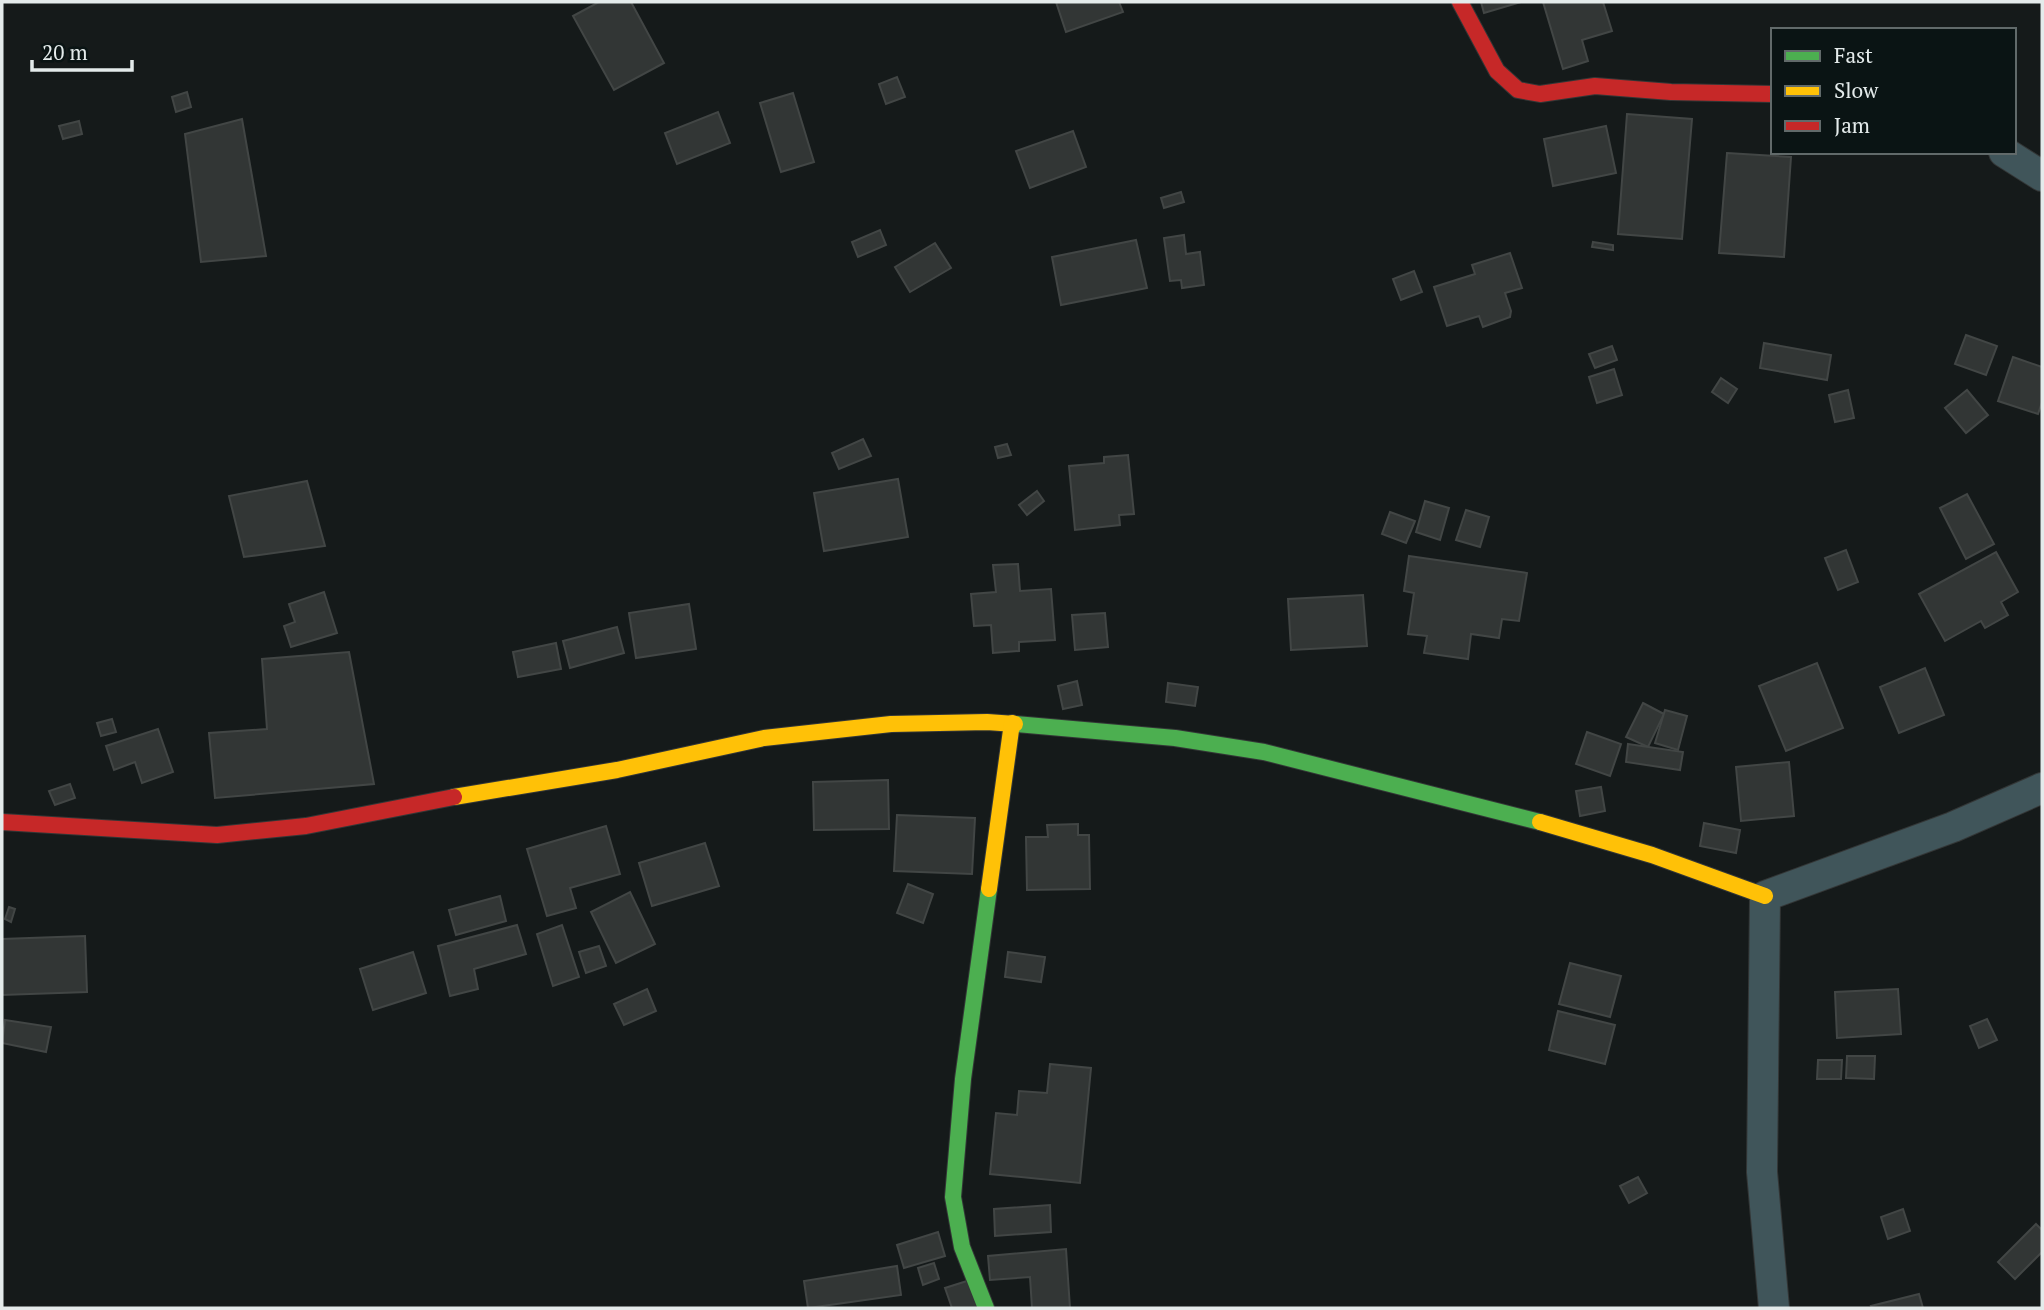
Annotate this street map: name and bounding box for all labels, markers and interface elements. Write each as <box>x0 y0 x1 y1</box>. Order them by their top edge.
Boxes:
scale bar <box>32 28 131 72</box>
legend <box>1771 28 2016 154</box>
text: 20 m <box>42 38 88 66</box>
text: Fast <box>1834 41 1873 69</box>
text: Slow <box>1834 76 1879 104</box>
text: Jam <box>1834 111 1870 139</box>

